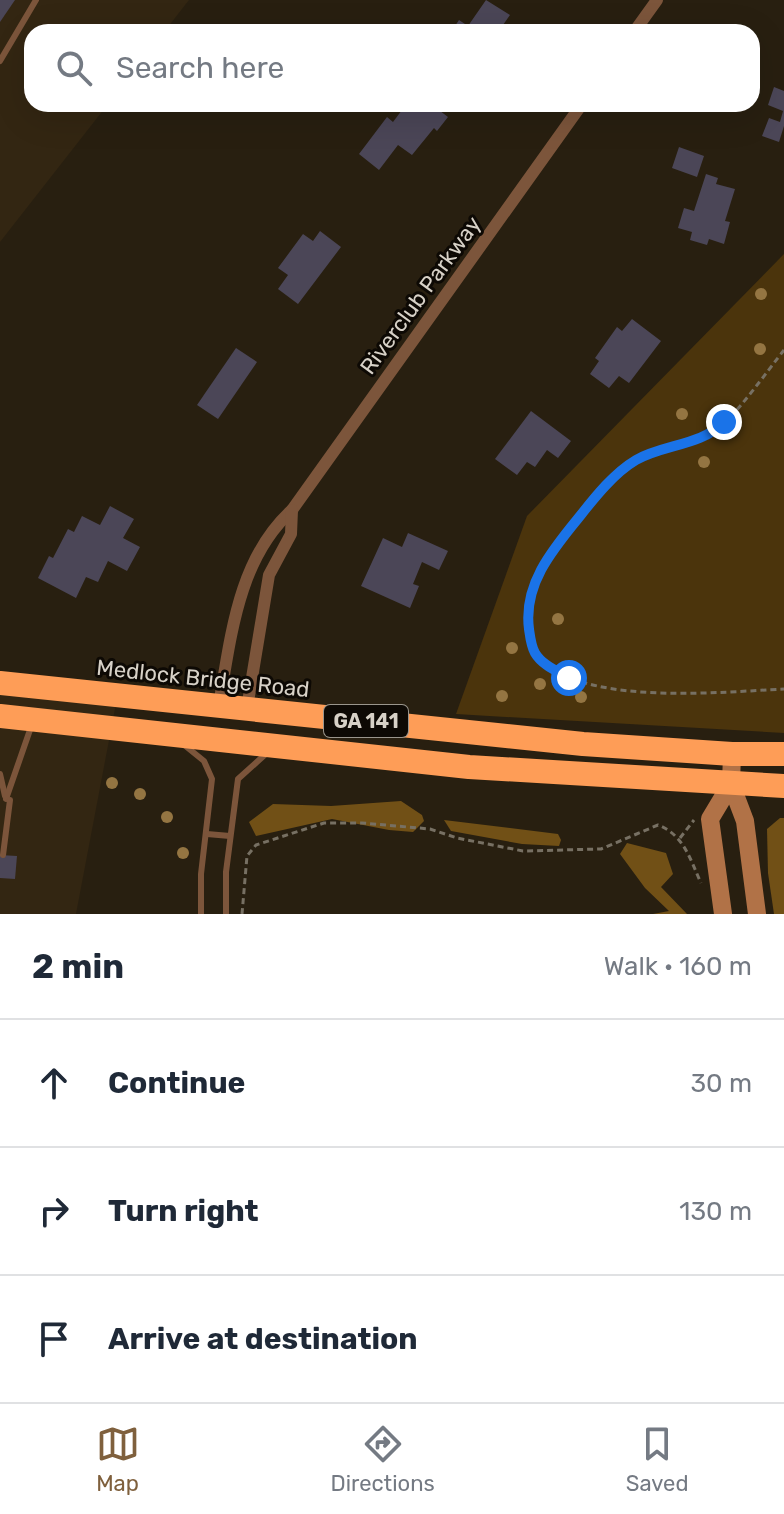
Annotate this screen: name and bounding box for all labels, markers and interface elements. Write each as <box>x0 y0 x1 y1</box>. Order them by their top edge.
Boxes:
search box <box>24 24 760 112</box>
icon: search <box>52 46 96 90</box>
text: Search here <box>116 50 284 86</box>
street label: Riverclub Parkway <box>354 211 487 379</box>
route end <box>706 404 742 440</box>
street label: Medlock Bridge Road <box>95 654 311 703</box>
route start <box>551 660 587 696</box>
road number: GA 141 <box>324 705 408 737</box>
text: 2 min <box>32 946 124 987</box>
text: Walk · 160 m <box>604 951 752 982</box>
icon: ahead <box>32 1061 76 1105</box>
text: Continue <box>108 1065 245 1101</box>
text: 30 m <box>690 1068 752 1099</box>
icon: right <box>32 1189 76 1233</box>
text: Turn right <box>108 1193 259 1229</box>
text: 130 m <box>679 1196 752 1227</box>
icon: arrive <box>32 1317 76 1361</box>
text: Arrive at destination <box>108 1321 418 1357</box>
tab: Map <box>96 1422 140 1497</box>
tab: Directions <box>331 1422 435 1497</box>
tab: Saved <box>626 1422 689 1497</box>

